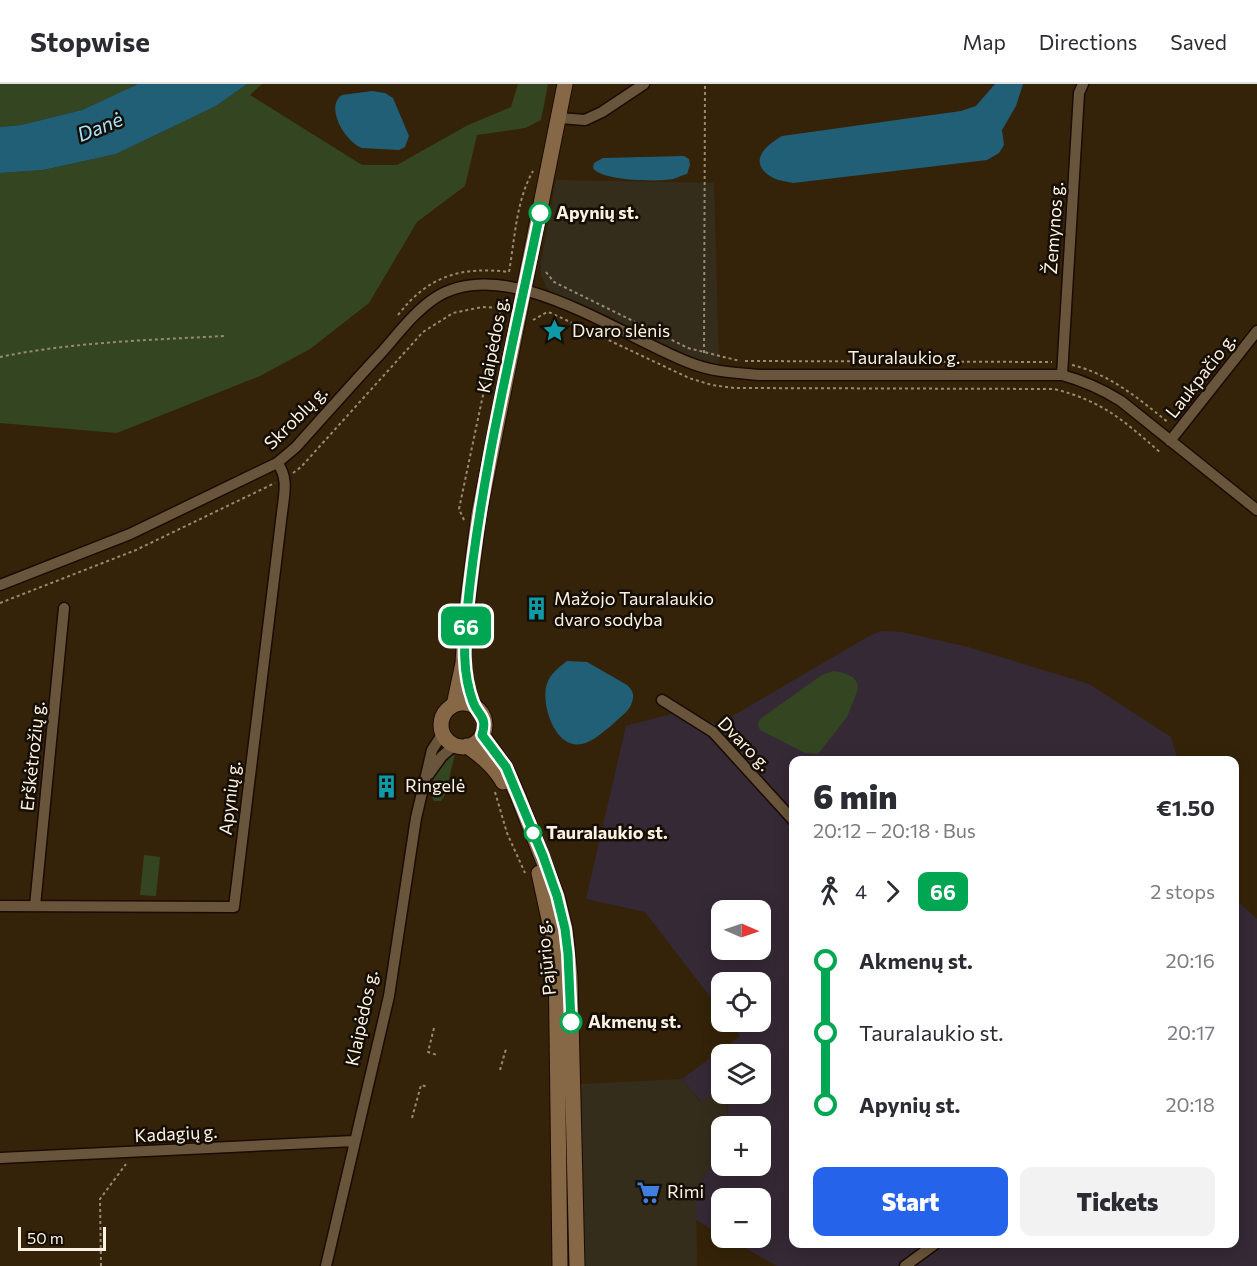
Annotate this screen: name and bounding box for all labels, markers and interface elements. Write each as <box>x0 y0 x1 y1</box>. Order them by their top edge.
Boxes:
text: Stopwise <box>30 24 150 58</box>
text: Map <box>963 29 1006 54</box>
text: Directions <box>1039 29 1137 54</box>
text: Saved <box>1170 29 1227 54</box>
water label: Danė <box>73 106 126 146</box>
street label: Žemynos g. <box>1039 181 1067 275</box>
place label: Apynių st. <box>556 201 639 223</box>
marker: Apynių st. <box>529 202 551 224</box>
street label: Klaipėdos g. <box>472 295 512 395</box>
place icon: Dvaro slėnis <box>541 318 567 344</box>
place label: Dvaro slėnis <box>572 319 670 341</box>
street label: Laukpačio g. <box>1160 329 1240 422</box>
street label: Tauralaukio g. <box>848 346 960 368</box>
street label: Skroblų g. <box>259 381 332 454</box>
place label: Mažojo Tauralaukio dvaro sodyba <box>554 587 714 630</box>
building icon: Mažojo Tauralaukio dvaro sodyba <box>523 596 549 622</box>
line badge: 66 <box>439 606 493 646</box>
text: 66 <box>453 614 479 639</box>
street label: Erškėtrožių g. <box>15 700 49 812</box>
street label: Dvaro g. <box>714 712 776 775</box>
street label: Apynių g. <box>214 760 244 836</box>
building icon: Ringelė <box>374 773 400 799</box>
place label: Ringelė <box>405 774 465 796</box>
text: 6 min <box>813 775 897 816</box>
text: €1.50 <box>1156 794 1215 821</box>
text: 20:12 – 20:18 · Bus <box>813 818 976 842</box>
place label: Tauralaukio st. <box>546 821 668 843</box>
marker: Tauralaukio st. <box>524 824 542 842</box>
icon: walk <box>813 875 846 908</box>
icon: forward <box>876 875 909 908</box>
text: 4 <box>855 879 867 903</box>
text: 66 <box>930 879 956 904</box>
text: 2 stops <box>1150 879 1215 903</box>
north arrow <box>711 900 771 960</box>
map controls <box>711 900 771 1248</box>
street label: Pajūrio g. <box>530 919 560 997</box>
text: Akmenų st. <box>859 947 973 974</box>
text: 20:16 <box>1166 948 1215 972</box>
street label: Klaipėdos g. <box>340 968 382 1068</box>
button: locate <box>711 972 771 1032</box>
place label: Akmenų st. <box>588 1010 681 1032</box>
marker: Akmenų st. <box>560 1011 582 1033</box>
text: Tauralaukio st. <box>859 1019 1004 1046</box>
text: 20:17 <box>1167 1020 1215 1044</box>
button: layers <box>711 1044 771 1104</box>
text: Apynių st. <box>859 1091 960 1118</box>
text: 20:18 <box>1166 1092 1215 1116</box>
button: + <box>711 1116 771 1176</box>
street label: Kadagių g. <box>134 1120 218 1146</box>
button: Start <box>813 1167 1008 1236</box>
button: Tickets <box>1020 1167 1215 1236</box>
supermarket icon: Rimi <box>636 1179 662 1205</box>
place label: Rimi <box>667 1180 704 1202</box>
button: − <box>711 1188 771 1248</box>
scale bar <box>18 1224 106 1252</box>
text: 50 m <box>27 1228 64 1247</box>

